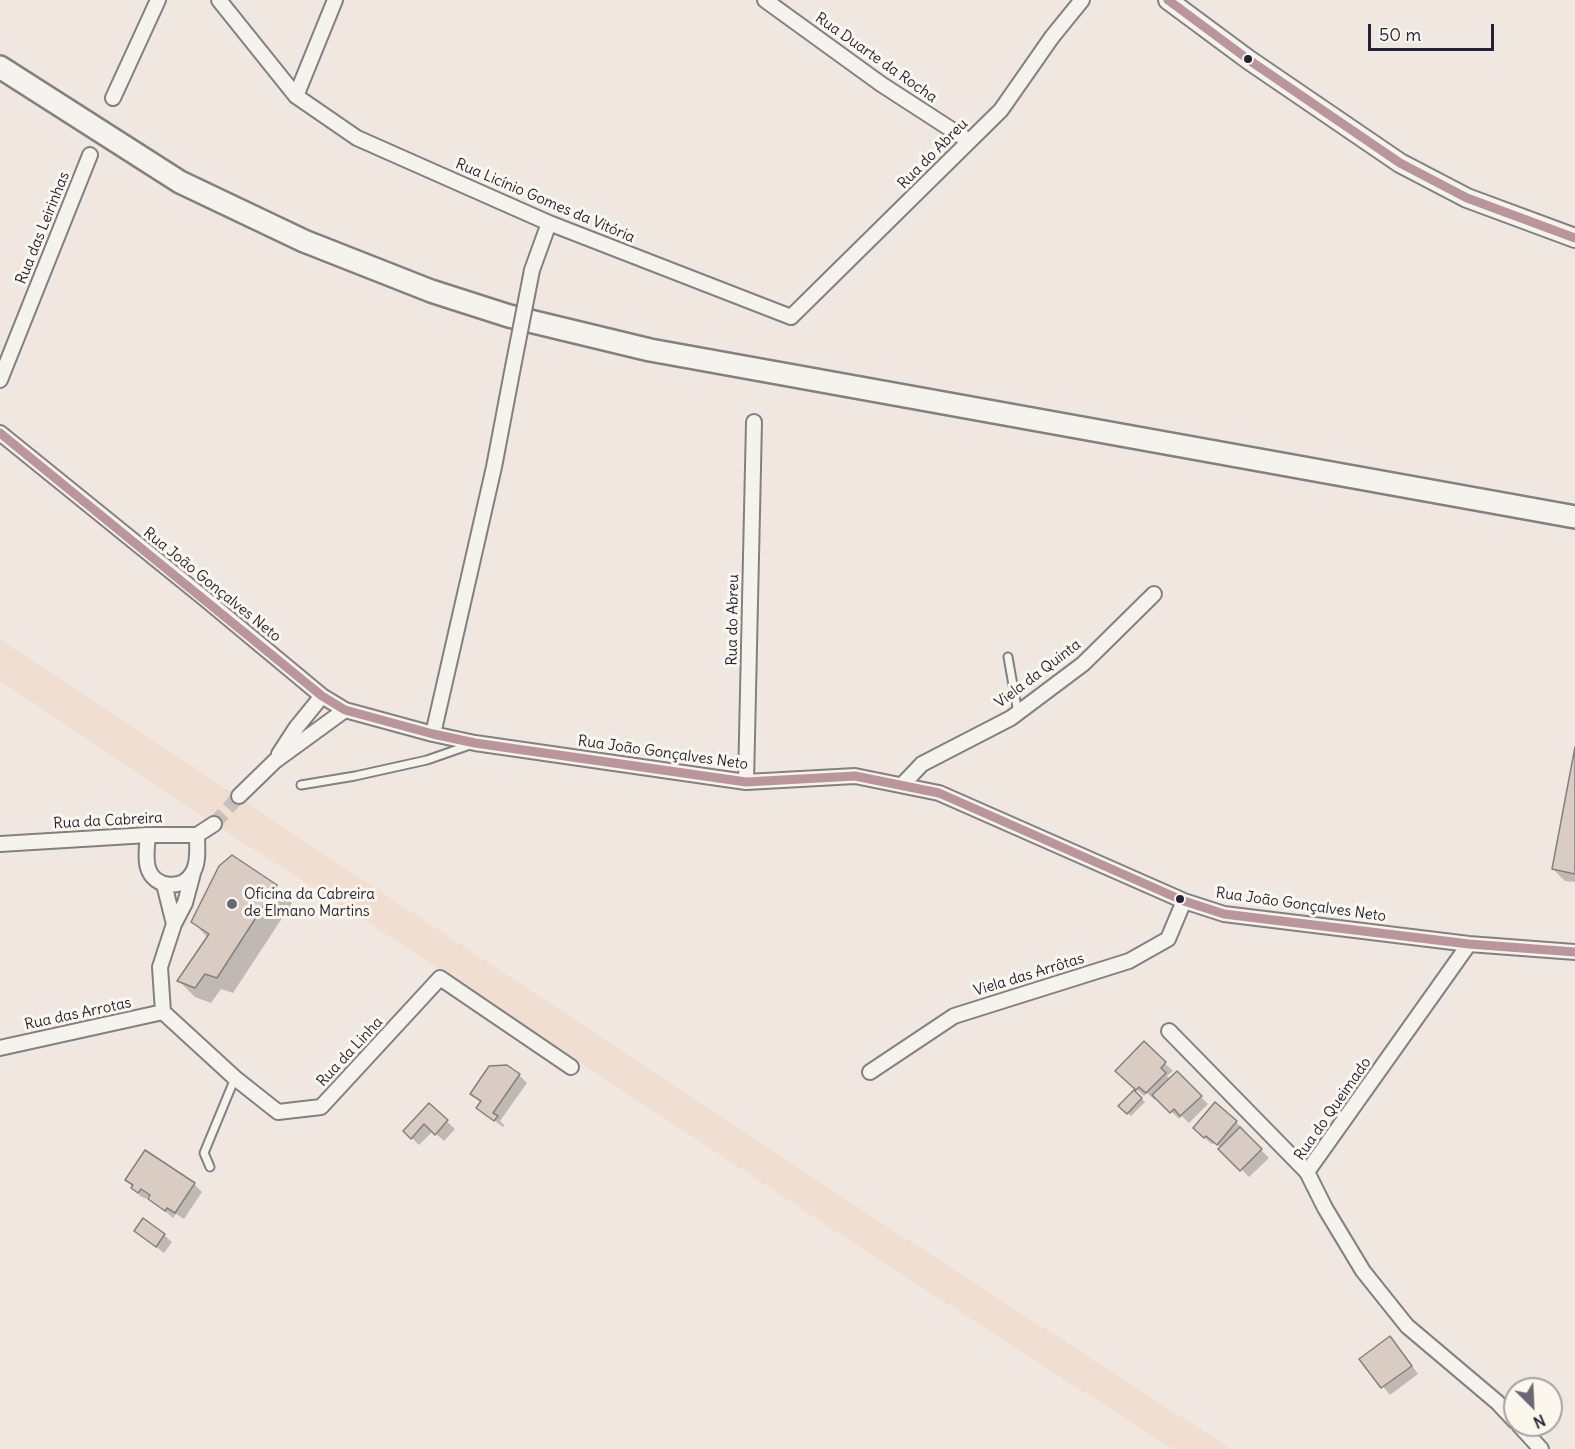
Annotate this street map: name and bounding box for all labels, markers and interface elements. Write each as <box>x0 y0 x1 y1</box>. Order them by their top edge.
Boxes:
street label: Rua Duarte da Rocha <box>812 9 940 107</box>
scale bar <box>1371 12 1497 50</box>
text: 50 m <box>1379 23 1421 46</box>
unlabelled marker <box>1242 53 1254 65</box>
street label: Rua do Abreu <box>894 115 972 193</box>
street label: Rua Licínio Gomes da Vitória <box>453 155 637 247</box>
street label: Rua das Leirinhas <box>12 169 74 287</box>
street label: Rua João Gonçalves Neto <box>140 524 284 646</box>
street label: Rua do Abreu <box>723 574 743 666</box>
street label: Viela da Quinta <box>992 636 1084 712</box>
street label: Rua João Gonçalves Neto <box>577 732 749 774</box>
street label: Rua da Cabreira <box>53 809 163 833</box>
street label: Rua João Gonçalves Neto <box>1215 884 1387 926</box>
place label: Oficina da Cabreira de Elmano Martins <box>244 886 375 921</box>
unlabelled marker <box>1174 893 1186 905</box>
marker: Oficina da Cabreira de Elmano Martins <box>225 897 239 911</box>
street label: Viela das Arrôtas <box>972 950 1086 1000</box>
street label: Rua das Arrotas <box>23 994 133 1034</box>
street label: Rua da Linha <box>313 1013 387 1091</box>
street label: Rua do Queimado <box>1291 1054 1375 1164</box>
north arrow <box>1503 1377 1563 1437</box>
text: N <box>1530 1410 1549 1433</box>

